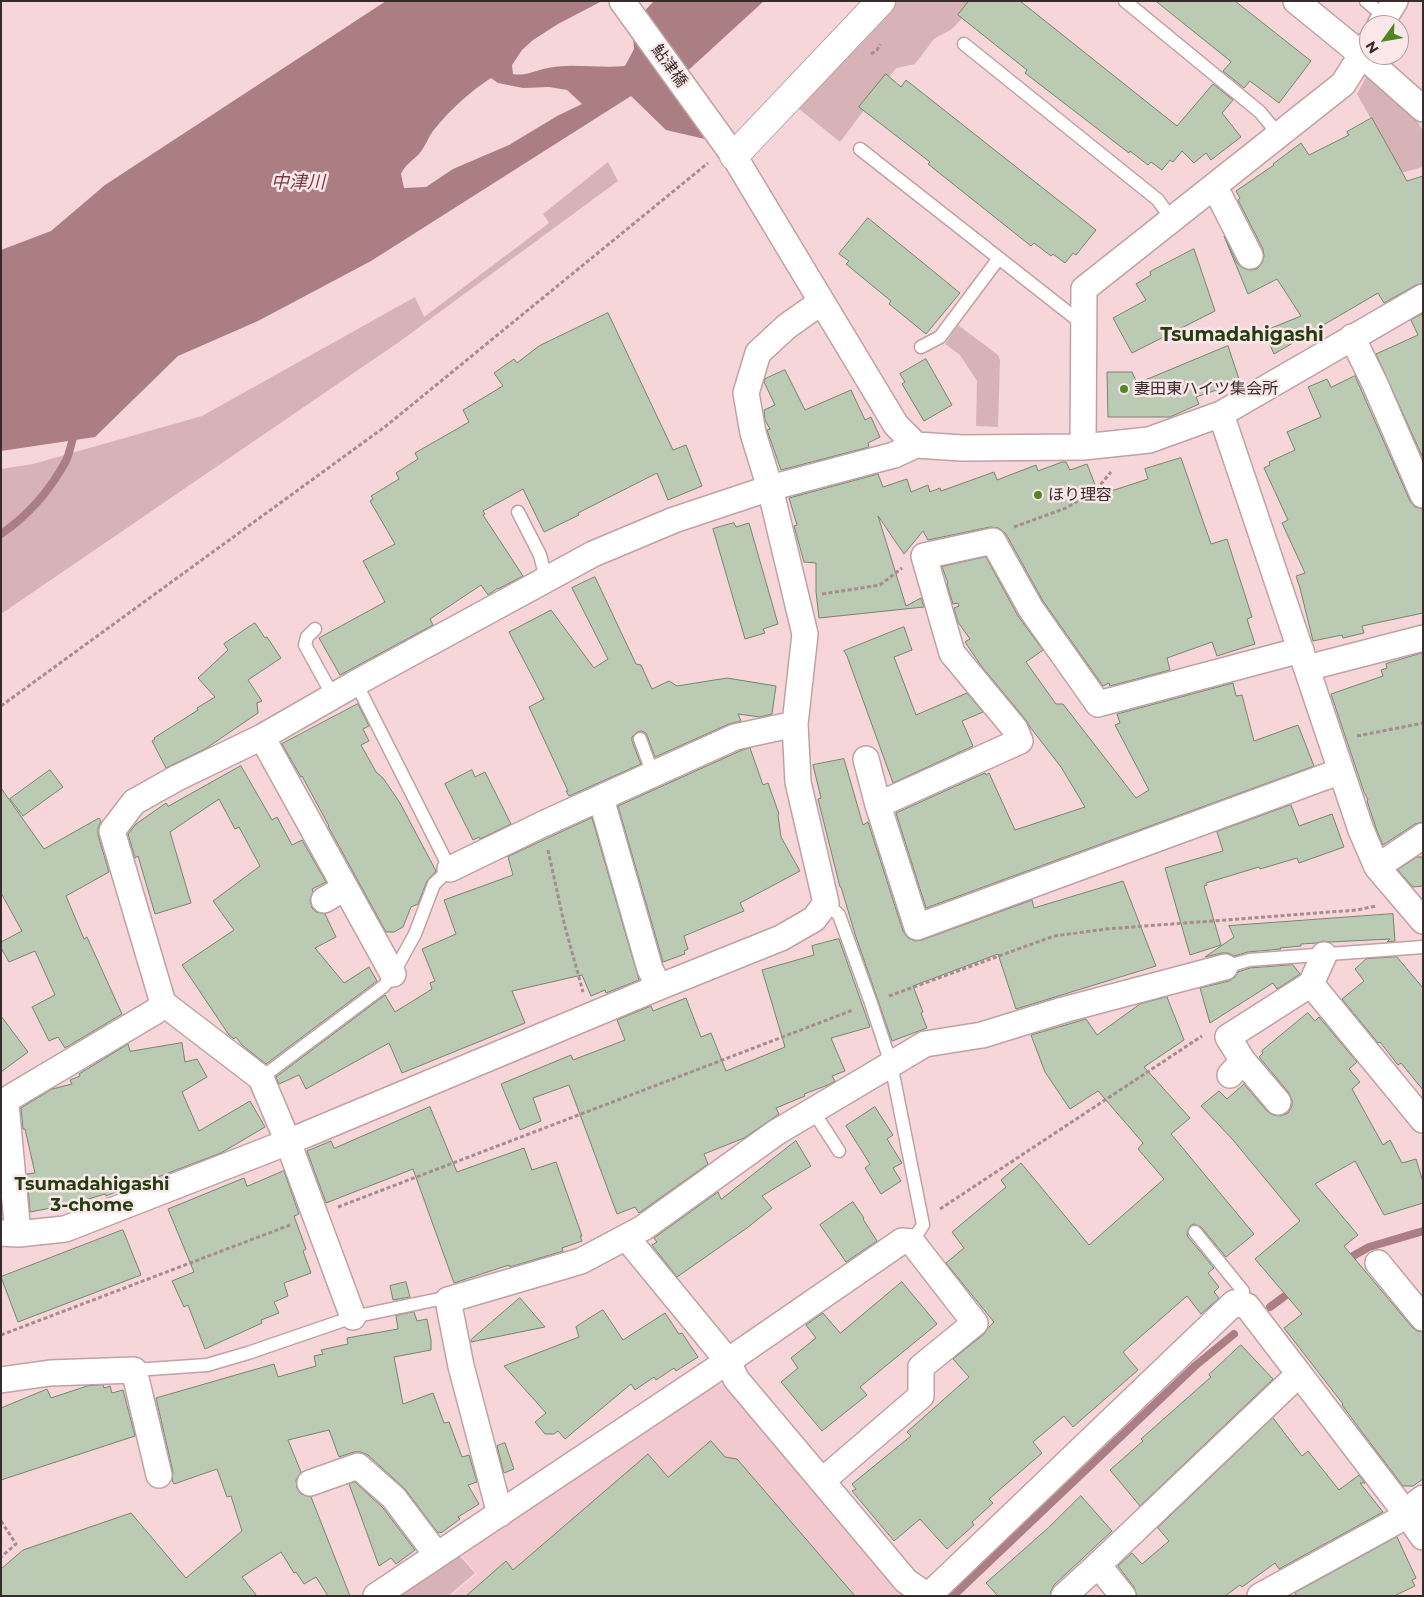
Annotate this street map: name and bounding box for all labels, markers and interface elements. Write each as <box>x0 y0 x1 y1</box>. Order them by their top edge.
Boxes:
north arrow <box>1359 15 1409 65</box>
text: N <box>1361 38 1383 57</box>
street label: 鮎津橋 <box>647 41 691 91</box>
water label: 中津川 <box>271 172 325 194</box>
district label: Tsumadahigashi <box>1160 324 1324 346</box>
place label: 妻田東ハイツ集会所 <box>1134 379 1278 399</box>
marker: 妻田東ハイツ集会所 <box>1118 383 1130 395</box>
place label: ほり理容 <box>1048 485 1112 505</box>
marker: ほり理容 <box>1032 489 1044 501</box>
district label: Tsumadahigashi 3-chome <box>15 1174 169 1216</box>

